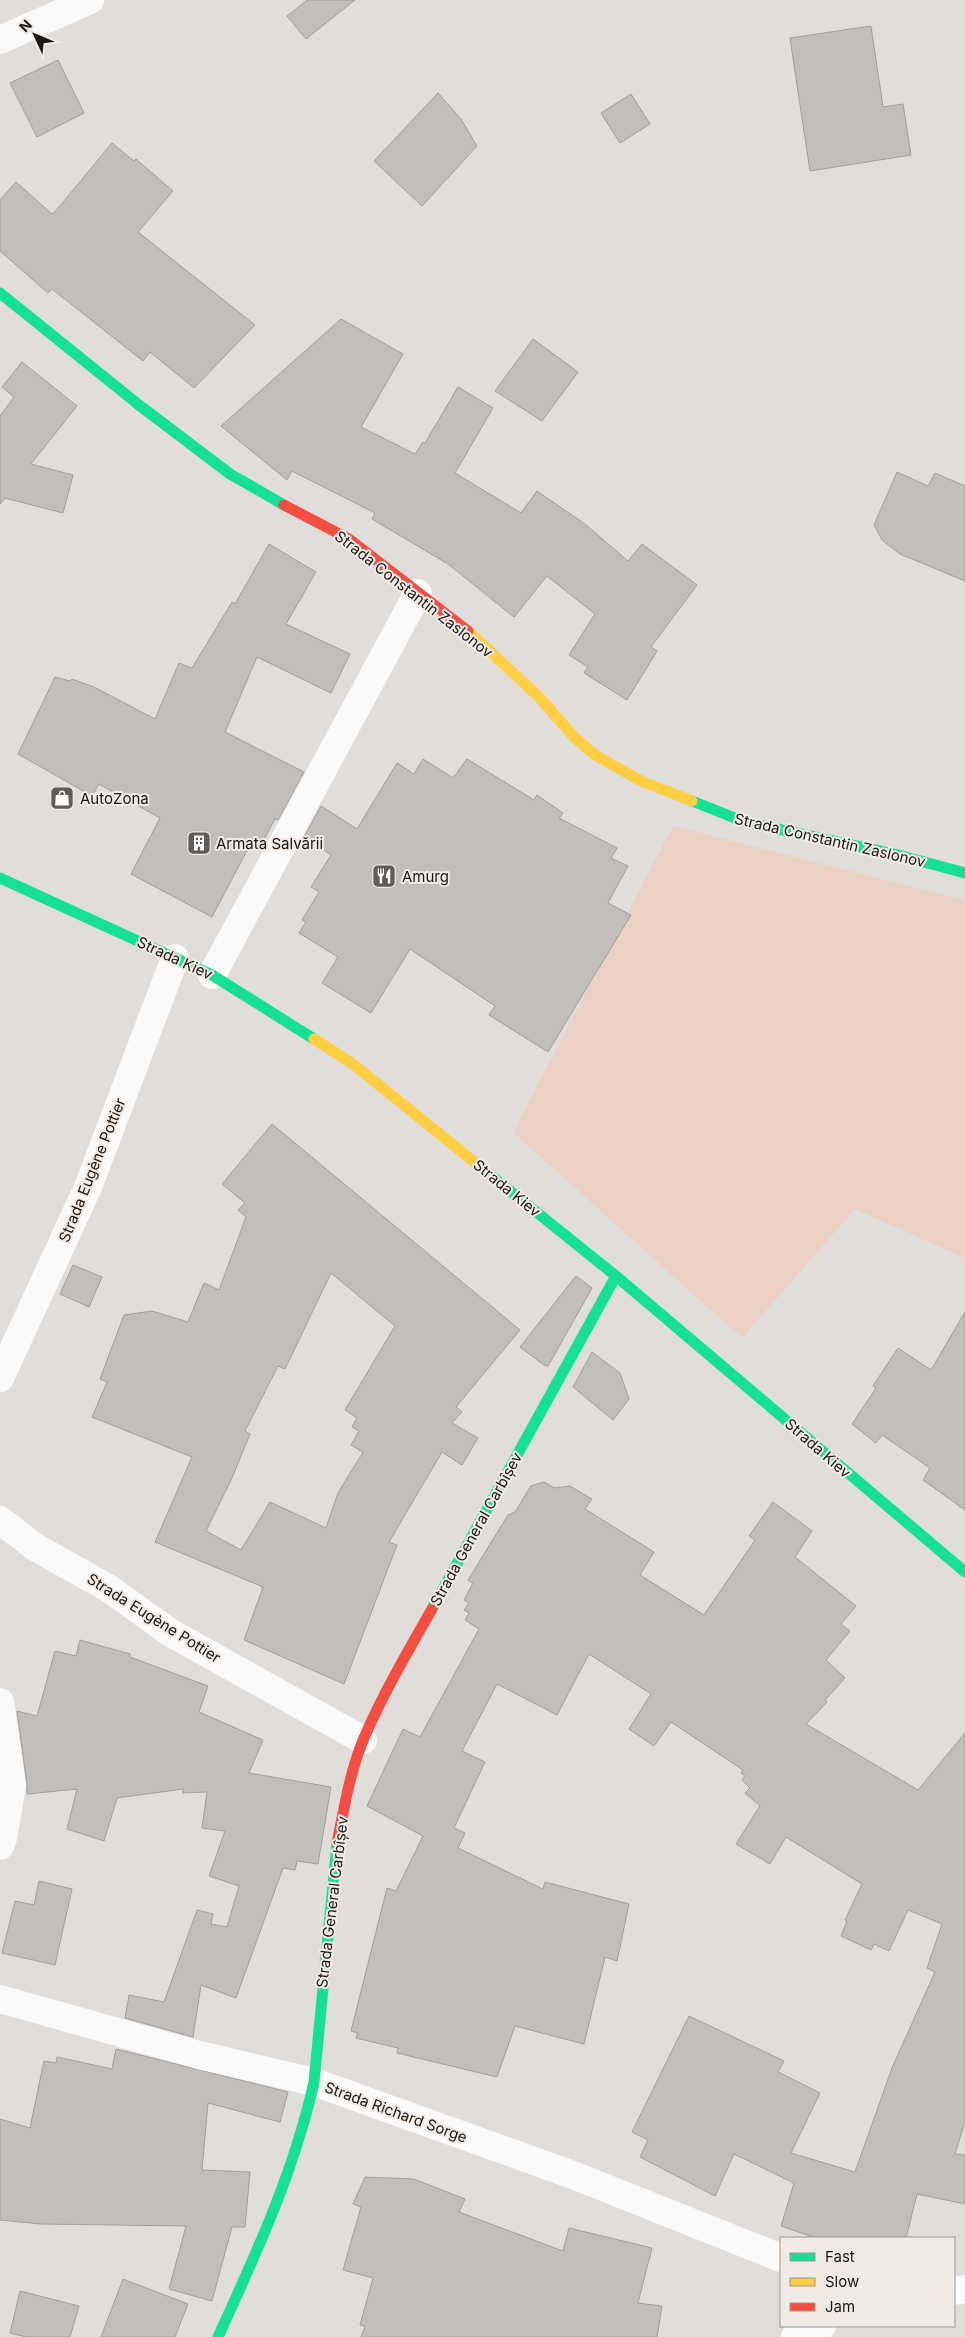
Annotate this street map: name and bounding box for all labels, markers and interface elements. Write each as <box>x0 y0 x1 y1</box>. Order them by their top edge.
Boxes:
north arrow <box>10 10 60 60</box>
text: N <box>15 16 35 35</box>
street label: Strada Constantin Zaslonov <box>331 526 497 662</box>
shop icon: AutoZona <box>49 785 75 811</box>
place label: AutoZona <box>80 789 149 808</box>
street label: Strada Constantin Zaslonov <box>733 809 928 871</box>
building icon: Armata Salvării <box>186 830 212 856</box>
place label: Armata Salvării <box>216 834 323 853</box>
restaurant icon: Amurg <box>371 863 397 889</box>
place label: Amurg <box>402 867 449 886</box>
street label: Strada Kiev <box>134 932 216 984</box>
street label: Strada Eugène Pottier <box>54 1095 130 1245</box>
street label: Strada Kiev <box>469 1155 545 1221</box>
street label: Strada Kiev <box>781 1414 855 1482</box>
street label: Strada General Carbîșev <box>426 1448 526 1609</box>
street label: Strada Eugène Pottier <box>84 1569 225 1667</box>
street label: Strada General Carbîșev <box>312 1815 352 1989</box>
street label: Strada Richard Sorge <box>322 2077 470 2147</box>
legend <box>780 2237 955 2327</box>
text: Fast <box>825 2247 855 2266</box>
text: Slow <box>825 2272 859 2291</box>
text: Jam <box>825 2297 855 2316</box>

